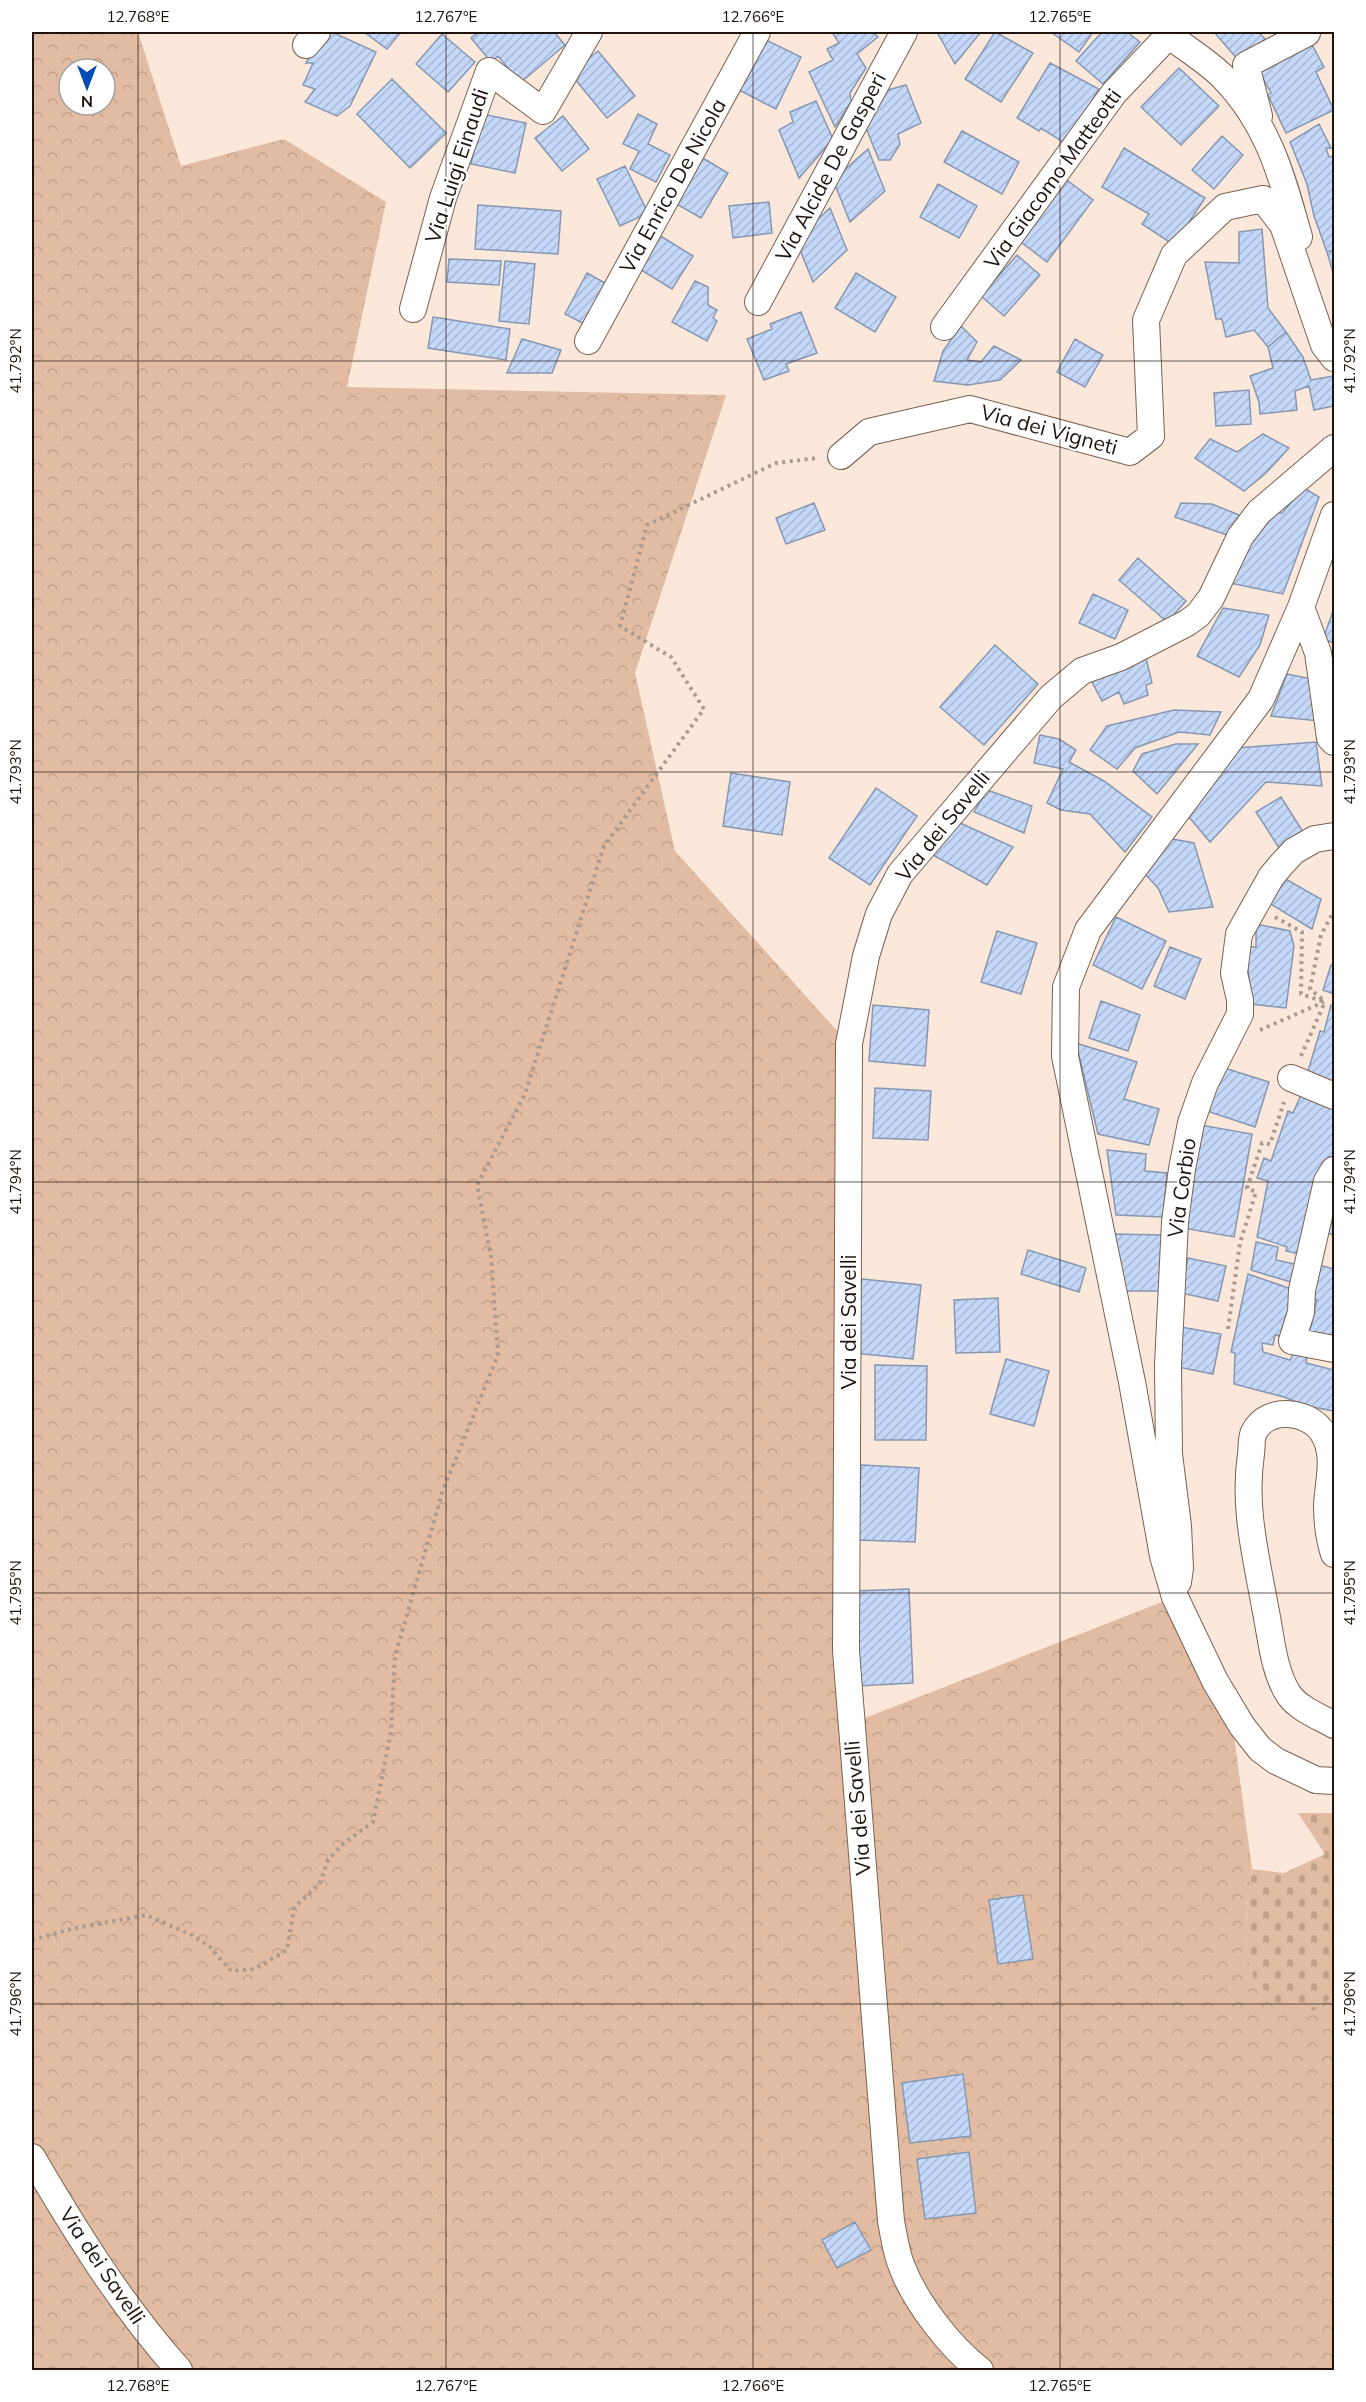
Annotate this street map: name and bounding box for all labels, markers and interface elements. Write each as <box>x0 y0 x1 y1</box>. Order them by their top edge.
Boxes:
text: 12.768°E <box>107 7 170 26</box>
text: 12.767°E <box>415 7 478 26</box>
text: 12.766°E <box>722 7 785 26</box>
text: 12.765°E <box>1029 7 1092 26</box>
north arrow <box>57 57 117 117</box>
street label: Via Alcide De Gasperi <box>769 67 891 266</box>
street label: Via Giacomo Matteotti <box>978 83 1126 274</box>
street label: Via Luigi Einaudi <box>419 85 493 246</box>
text: N <box>81 92 93 112</box>
street label: Via Enrico De Nicola <box>613 94 731 277</box>
text: 41.792°N <box>6 328 25 394</box>
text: 41.792°N <box>1340 328 1359 394</box>
street label: Via dei Vigneti <box>978 398 1121 460</box>
text: 41.793°N <box>6 739 25 805</box>
text: 41.793°N <box>1340 739 1359 805</box>
street label: Via dei Savelli <box>890 765 995 886</box>
street label: Via Corbio <box>1161 1136 1201 1239</box>
text: 41.794°N <box>6 1149 25 1215</box>
text: 41.794°N <box>1340 1149 1359 1215</box>
street label: Via dei Savelli <box>835 1254 861 1390</box>
text: 41.795°N <box>6 1560 25 1626</box>
text: 41.795°N <box>1340 1560 1359 1626</box>
street label: Via dei Savelli <box>838 1740 876 1877</box>
text: 41.796°N <box>6 1971 25 2037</box>
text: 41.796°N <box>1340 1971 1359 2037</box>
street label: Via dei Savelli <box>54 2202 151 2329</box>
text: 12.768°E <box>107 2376 170 2395</box>
text: 12.767°E <box>415 2376 478 2395</box>
text: 12.766°E <box>722 2376 785 2395</box>
text: 12.765°E <box>1029 2376 1092 2395</box>

